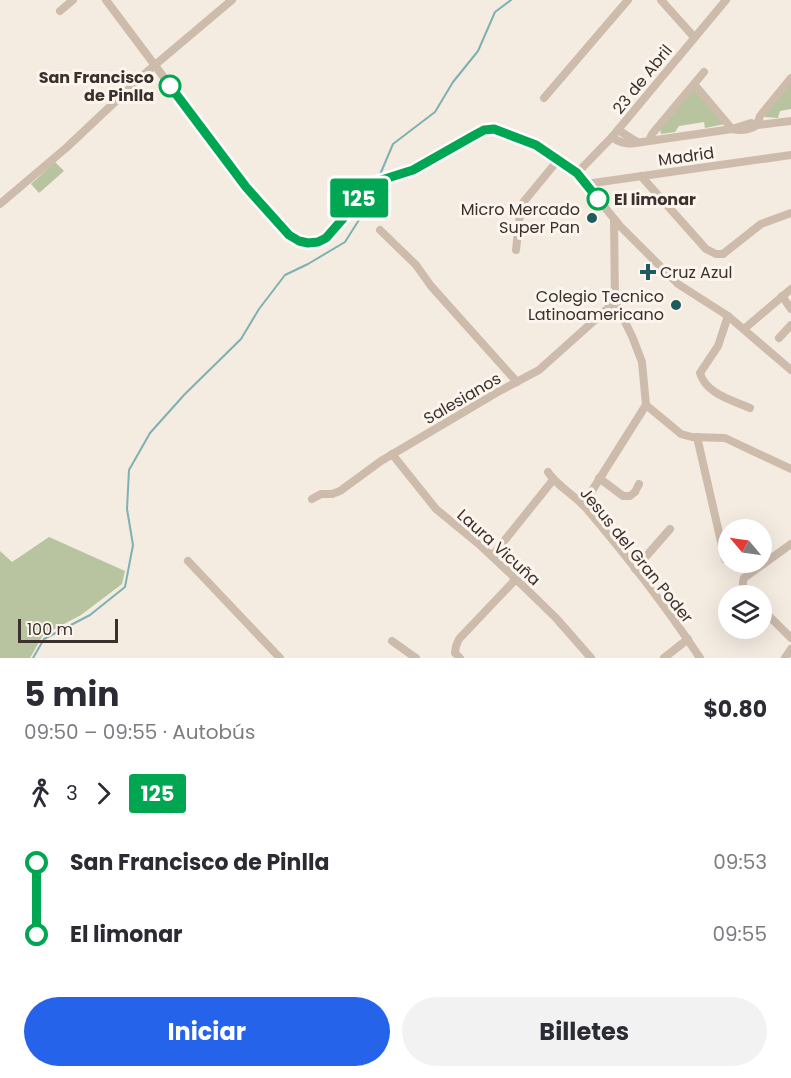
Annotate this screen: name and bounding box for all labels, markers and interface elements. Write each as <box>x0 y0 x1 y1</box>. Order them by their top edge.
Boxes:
street label: 23 de Abril <box>607 40 678 119</box>
place label: San Francisco de Pinlla <box>39 66 154 107</box>
marker: San Francisco de Pinlla <box>159 75 181 97</box>
street label: Madrid <box>657 141 715 172</box>
line badge: 125 <box>324 178 394 218</box>
text: 125 <box>342 184 376 213</box>
marker: El limonar <box>587 188 609 210</box>
place label: El limonar <box>614 188 696 211</box>
place label: Micro Mercado Super Pan <box>461 198 580 239</box>
marker: Micro Mercado Super Pan <box>585 211 599 225</box>
place label: Cruz Azul <box>660 261 732 284</box>
marker: Cruz Azul <box>641 265 655 279</box>
place label: Colegio Tecnico Latinoamericano <box>528 285 664 326</box>
marker: Colegio Tecnico Latinoamericano <box>669 298 683 312</box>
street label: Salesianos <box>419 367 505 430</box>
street label: Jesus del Gran Poder <box>575 483 699 628</box>
street label: Laura Vicuña <box>452 504 545 591</box>
north arrow <box>718 519 772 573</box>
map controls <box>718 519 772 639</box>
button: layers <box>718 585 772 639</box>
scale bar <box>18 616 118 644</box>
text: 100 m <box>27 618 73 641</box>
text: 5 min <box>24 671 119 718</box>
text: $0.80 <box>703 694 767 725</box>
text: 09:50 – 09:55 · Autobús <box>24 718 255 746</box>
icon: walk <box>24 777 57 810</box>
icon: forward <box>87 777 120 810</box>
text: 3 <box>66 779 78 807</box>
text: 125 <box>141 779 174 808</box>
text: San Francisco de Pinlla <box>70 847 329 878</box>
text: 09:53 <box>713 848 767 876</box>
text: El limonar <box>70 919 183 950</box>
text: 09:55 <box>712 920 767 948</box>
button: Iniciar <box>24 997 390 1066</box>
button: Billetes <box>402 997 767 1066</box>

